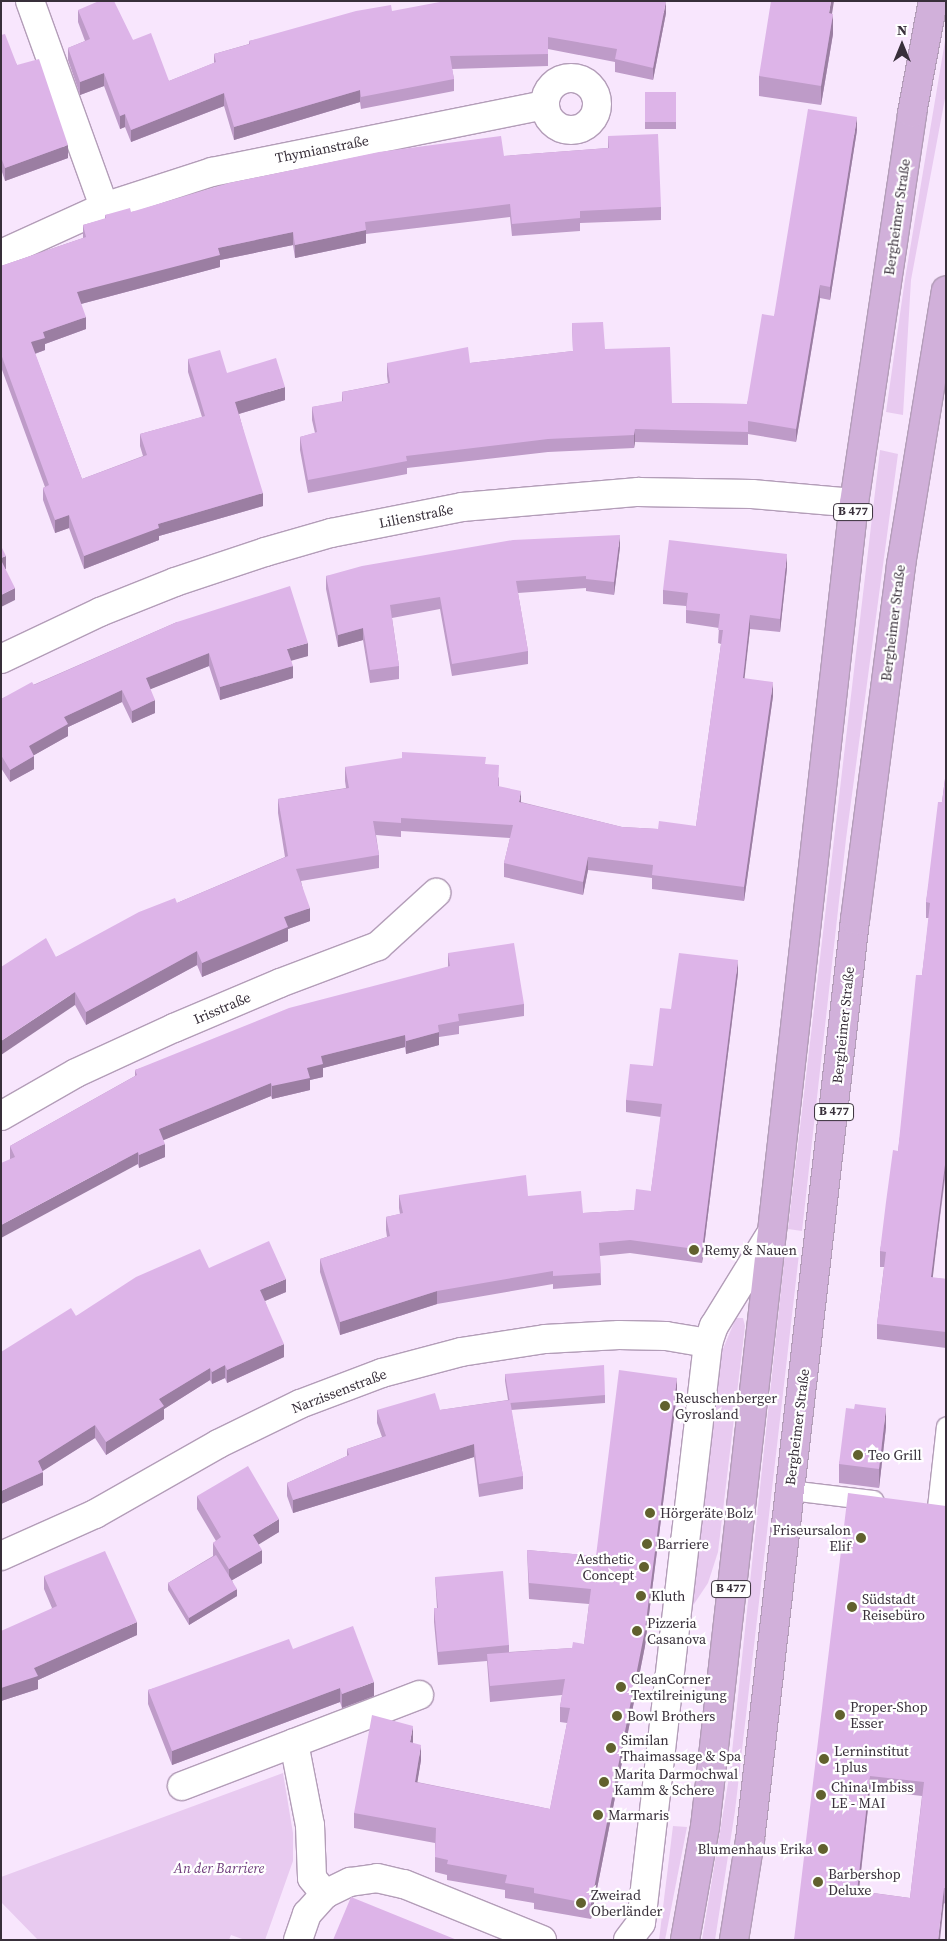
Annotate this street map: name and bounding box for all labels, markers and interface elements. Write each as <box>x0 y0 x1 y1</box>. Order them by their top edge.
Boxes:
north arrow <box>877 20 927 70</box>
text: N <box>897 20 907 40</box>
street label: Thymianstraße <box>274 132 370 166</box>
street label: Bergheimer Straße <box>881 158 913 276</box>
street label: Lilienstraße <box>377 501 455 531</box>
road number: B 477 <box>833 502 873 522</box>
street label: Bergheimer Straße <box>878 564 908 682</box>
street label: Bergheimer Straße <box>829 966 857 1084</box>
street label: Irisstraße <box>191 988 253 1028</box>
road number: B 477 <box>814 1102 854 1122</box>
place label: Remy & Nauen <box>704 1242 797 1258</box>
marker: Remy & Nauen <box>688 1244 700 1256</box>
street label: Narzissenstraße <box>289 1365 389 1417</box>
street label: Bergheimer Straße <box>782 1368 812 1486</box>
place label: Reuschenberger Gyrosland <box>675 1390 777 1422</box>
marker: Reuschenberger Gyrosland <box>659 1400 671 1412</box>
place label: Teo Grill <box>868 1447 922 1463</box>
marker: Teo Grill <box>852 1449 864 1461</box>
place label: Hörgeräte Bolz <box>660 1505 753 1521</box>
marker: Hörgeräte Bolz <box>644 1507 656 1519</box>
place label: Friseursalon Elif <box>772 1522 851 1554</box>
marker: Friseursalon Elif <box>855 1532 867 1544</box>
place label: Barriere <box>657 1536 709 1552</box>
marker: Barriere <box>641 1538 653 1550</box>
place label: Aesthetic Concept <box>576 1551 634 1584</box>
marker: Aesthetic Concept <box>638 1561 650 1573</box>
road number: B 477 <box>711 1580 751 1598</box>
place label: Kluth <box>651 1588 685 1604</box>
marker: Kluth <box>635 1590 647 1602</box>
place label: Südstadt Reisebüro <box>862 1591 925 1624</box>
marker: Südstadt Reisebüro <box>846 1601 858 1613</box>
place label: Pizzeria Casanova <box>647 1615 706 1648</box>
marker: Pizzeria Casanova <box>631 1625 643 1637</box>
place label: CleanCorner Textilreinigung <box>631 1671 727 1704</box>
marker: CleanCorner Textilreinigung <box>615 1681 627 1693</box>
place label: Proper-Shop Esser <box>850 1699 928 1731</box>
place label: Bowl Brothers <box>627 1708 715 1724</box>
marker: Proper-Shop Esser <box>834 1709 846 1721</box>
marker: Bowl Brothers <box>611 1710 623 1722</box>
place label: Similan Thaimassage & Spa <box>621 1732 741 1764</box>
marker: Similan Thaimassage & Spa <box>605 1742 617 1754</box>
place label: Lerninstitut 1plus <box>834 1743 909 1775</box>
marker: Lerninstitut 1plus <box>818 1753 830 1765</box>
place label: Marita Darmochwal Kamm & Schere <box>614 1766 738 1798</box>
marker: Marita Darmochwal Kamm & Schere <box>598 1776 610 1788</box>
place label: China Imbiss LE - MAI <box>831 1779 914 1811</box>
marker: China Imbiss LE - MAI <box>815 1789 827 1801</box>
place label: Marmaris <box>608 1807 669 1823</box>
marker: Marmaris <box>592 1809 604 1821</box>
place label: Blumenhaus Erika <box>698 1841 813 1857</box>
marker: Blumenhaus Erika <box>817 1843 829 1855</box>
park label: An der Barriere <box>174 1860 264 1876</box>
place label: Barbershop Deluxe <box>828 1866 901 1898</box>
marker: Barbershop Deluxe <box>812 1876 824 1888</box>
place label: Zweirad Oberländer <box>591 1887 662 1920</box>
marker: Zweirad Oberländer <box>575 1897 587 1909</box>

